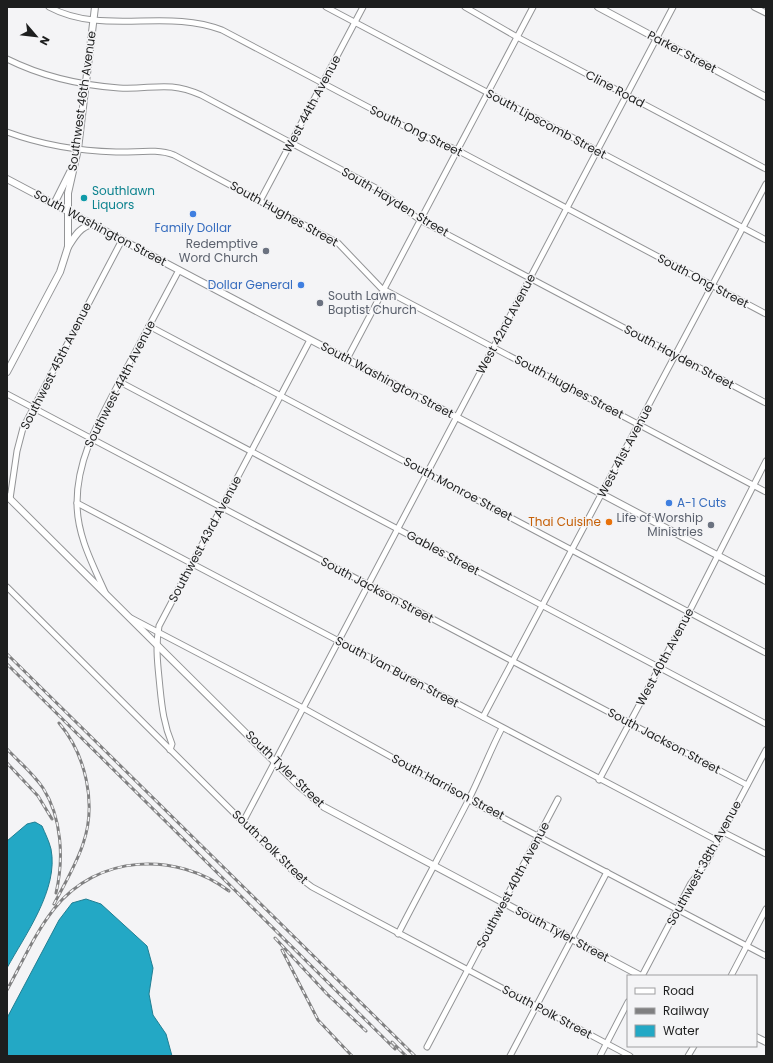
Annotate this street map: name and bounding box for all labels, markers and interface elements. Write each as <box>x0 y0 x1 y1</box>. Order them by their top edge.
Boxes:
north arrow <box>16 16 56 56</box>
street label: Parker Street <box>645 26 720 77</box>
street label: Southwest 46th Avenue <box>63 30 100 172</box>
text: N <box>36 33 54 48</box>
street label: West 44th Avenue <box>279 52 345 156</box>
street label: Cline Road <box>583 66 648 111</box>
street label: South Lipscomb Street <box>483 85 609 163</box>
street label: South Ong Street <box>367 101 465 160</box>
street label: South Hayden Street <box>338 163 452 240</box>
street label: South Hughes Street <box>227 177 341 250</box>
place label: Southlawn Liquors <box>92 182 155 213</box>
street label: South Washington Street <box>31 185 170 270</box>
marker: Southlawn Liquors <box>79 193 89 203</box>
marker: Family Dollar <box>188 209 198 219</box>
place label: Family Dollar <box>154 219 232 236</box>
place label: Redemptive Word Church <box>179 235 258 266</box>
marker: Redemptive Word Church <box>261 246 271 256</box>
street label: South Ong Street <box>655 249 752 312</box>
street label: West 42nd Avenue <box>472 271 539 377</box>
place label: Dollar General <box>208 276 293 293</box>
marker: Dollar General <box>296 280 306 290</box>
place label: South Lawn Baptist Church <box>328 287 417 318</box>
marker: South Lawn Baptist Church <box>315 298 325 308</box>
street label: Southwest 45th Avenue <box>16 299 95 432</box>
street label: Southwest 44th Avenue <box>80 317 159 450</box>
street label: South Hayden Street <box>621 320 737 393</box>
street label: South Washington Street <box>318 337 457 422</box>
street label: South Hughes Street <box>512 351 627 423</box>
street label: West 41st Avenue <box>593 401 656 500</box>
street label: South Monroe Street <box>401 453 516 525</box>
street label: Southwest 43rd Avenue <box>164 473 245 605</box>
place label: A-1 Cuts <box>677 494 726 511</box>
marker: A-1 Cuts <box>664 498 674 508</box>
place label: Life of Worship Ministries <box>617 509 703 540</box>
place label: Thai Cuisine <box>528 513 601 530</box>
marker: Thai Cuisine <box>604 517 614 527</box>
marker: Life of Worship Ministries <box>706 520 716 530</box>
street label: Gables Street <box>404 526 483 579</box>
street label: South Jackson Street <box>318 553 437 627</box>
street label: West 40th Avenue <box>632 605 698 709</box>
street label: South Van Buren Street <box>332 632 462 711</box>
street label: South Jackson Street <box>605 704 724 778</box>
street label: South Tyler Street <box>242 726 329 811</box>
street label: South Harrison Street <box>389 749 508 824</box>
street label: Southwest 38th Avenue <box>662 797 745 928</box>
street label: South Polk Street <box>229 806 312 887</box>
street label: Southwest 40th Avenue <box>472 819 553 951</box>
street label: South Tyler Street <box>512 902 612 966</box>
legend <box>627 975 757 1047</box>
street label: South Polk Street <box>499 981 595 1042</box>
text: Road <box>663 982 694 999</box>
text: Railway <box>663 1002 709 1019</box>
text: Water <box>663 1022 700 1039</box>

